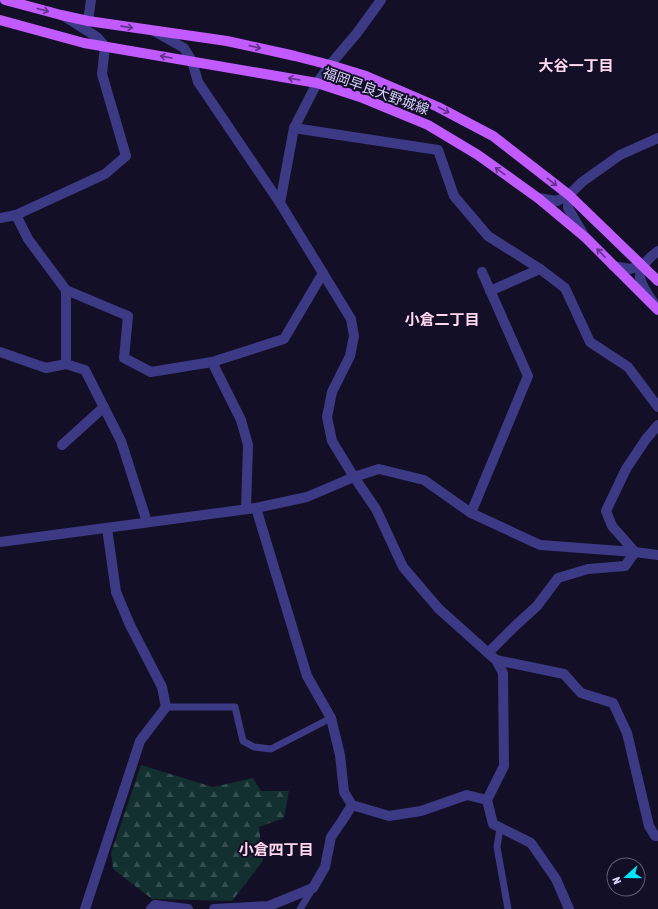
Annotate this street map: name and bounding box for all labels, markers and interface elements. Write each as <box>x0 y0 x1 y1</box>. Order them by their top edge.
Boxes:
one-way arrow <box>36 7 49 14</box>
one-way arrow <box>120 23 133 31</box>
one-way arrow <box>248 44 261 52</box>
one-way arrow <box>160 52 173 60</box>
district label: 大谷一丁目 <box>538 57 614 74</box>
street label: 福岡早良大野城線 <box>321 64 431 118</box>
one-way arrow <box>288 75 301 83</box>
one-way arrow <box>438 107 450 114</box>
one-way arrow <box>495 167 506 175</box>
one-way arrow <box>547 177 558 186</box>
one-way arrow <box>596 248 606 258</box>
district label: 小倉二丁目 <box>404 311 480 328</box>
district label: 小倉四丁目 <box>238 841 314 858</box>
north arrow <box>606 857 646 897</box>
text: N <box>610 875 623 886</box>

